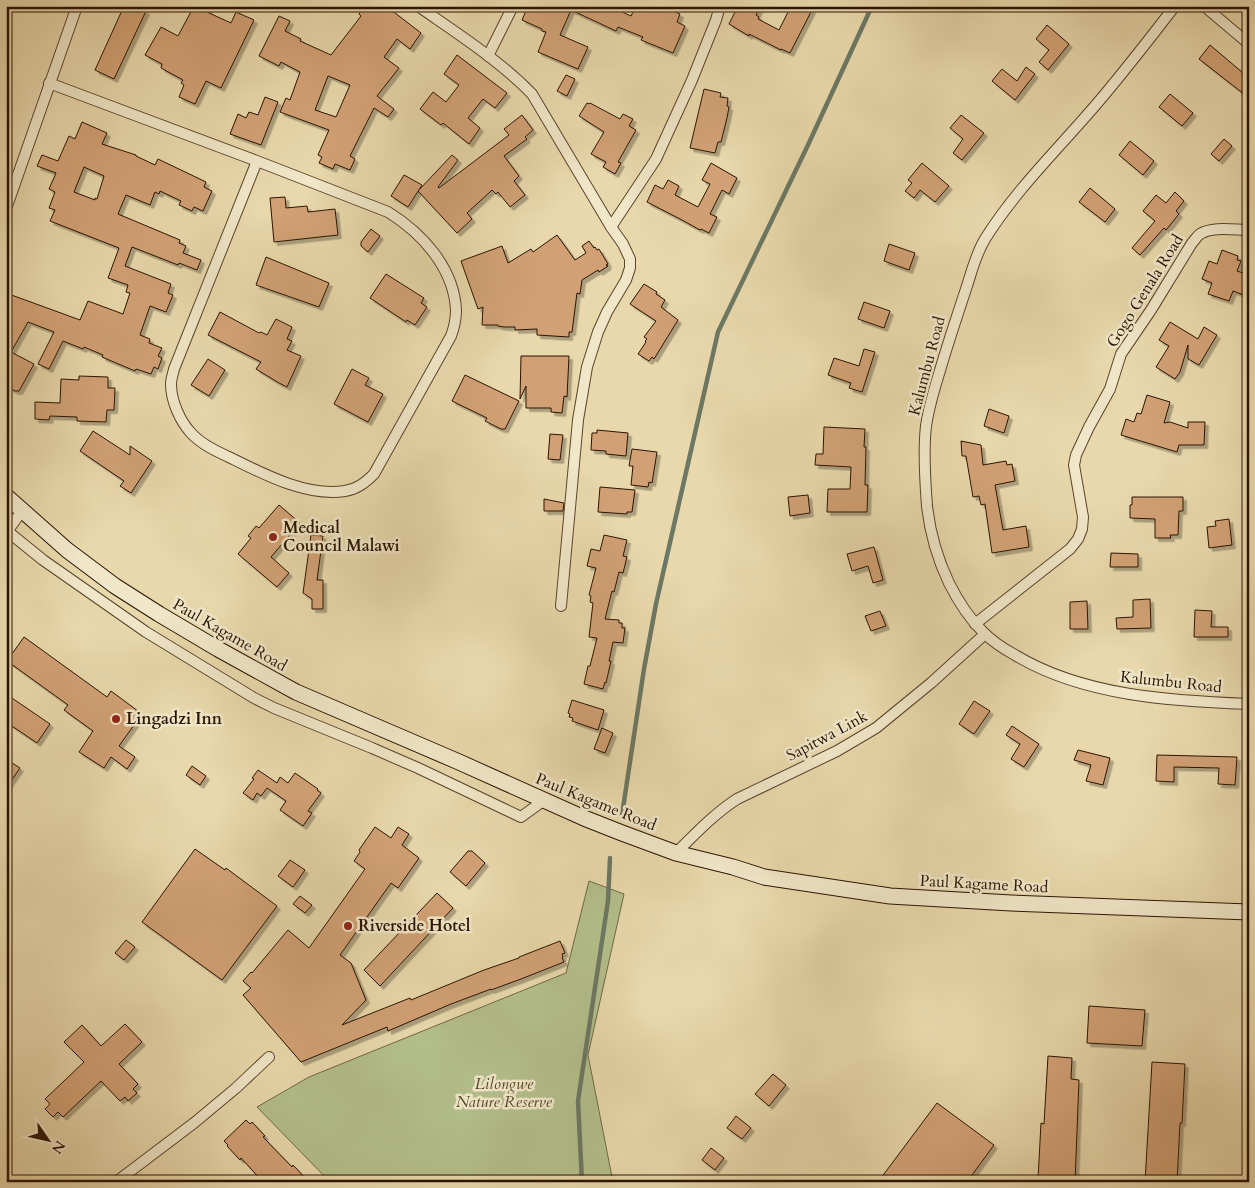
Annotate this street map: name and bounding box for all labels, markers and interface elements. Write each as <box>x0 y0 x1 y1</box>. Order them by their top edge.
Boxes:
street label: Gogo Genala Road <box>1101 230 1189 352</box>
street label: Kalumbu Road <box>903 313 951 418</box>
place label: Medical Council Malawi <box>283 517 400 557</box>
marker: Medical Council Malawi <box>267 531 279 543</box>
street label: Paul Kagame Road <box>169 593 292 677</box>
street label: Kalumbu Road <box>1119 666 1223 698</box>
street label: Sapitwa Link <box>783 705 872 767</box>
place label: Lingadzi Inn <box>126 708 223 730</box>
marker: Lingadzi Inn <box>110 713 122 725</box>
street label: Paul Kagame Road <box>532 768 660 836</box>
street label: Paul Kagame Road <box>919 870 1049 898</box>
place label: Riverside Hotel <box>358 915 471 937</box>
marker: Riverside Hotel <box>342 920 354 932</box>
park label: Lilongwe Nature Reserve <box>456 1073 553 1113</box>
north arrow <box>22 1116 72 1166</box>
text: N <box>47 1137 70 1157</box>

